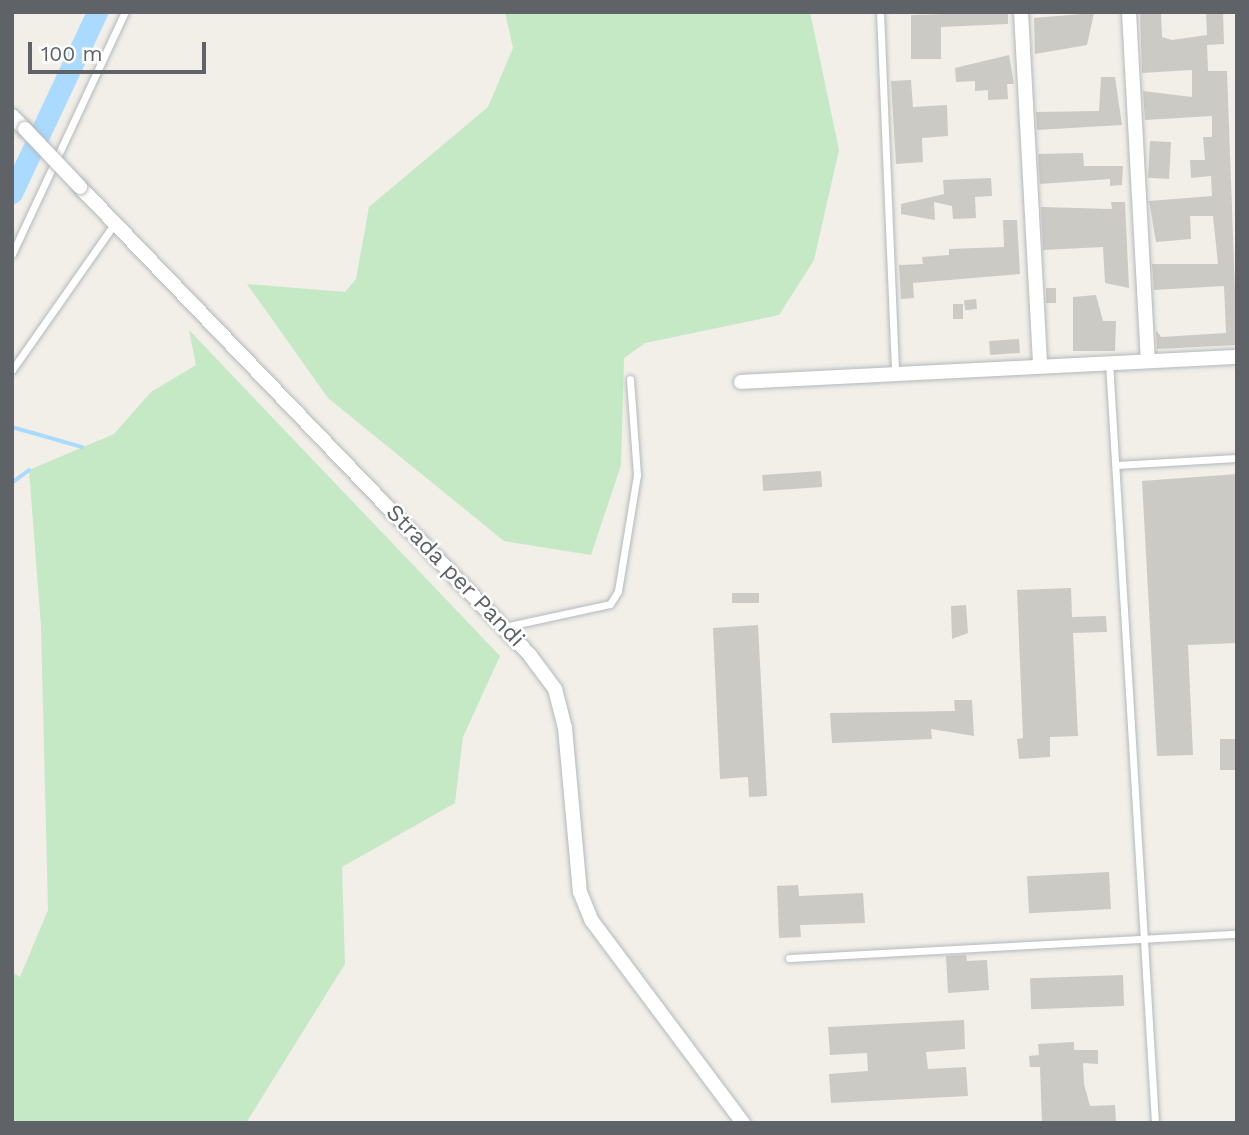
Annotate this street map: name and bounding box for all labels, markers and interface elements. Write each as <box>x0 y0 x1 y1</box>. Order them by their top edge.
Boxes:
scale bar <box>32 28 210 72</box>
text: 100 m <box>41 41 103 66</box>
street label: Strada per Pandi <box>380 499 530 653</box>

